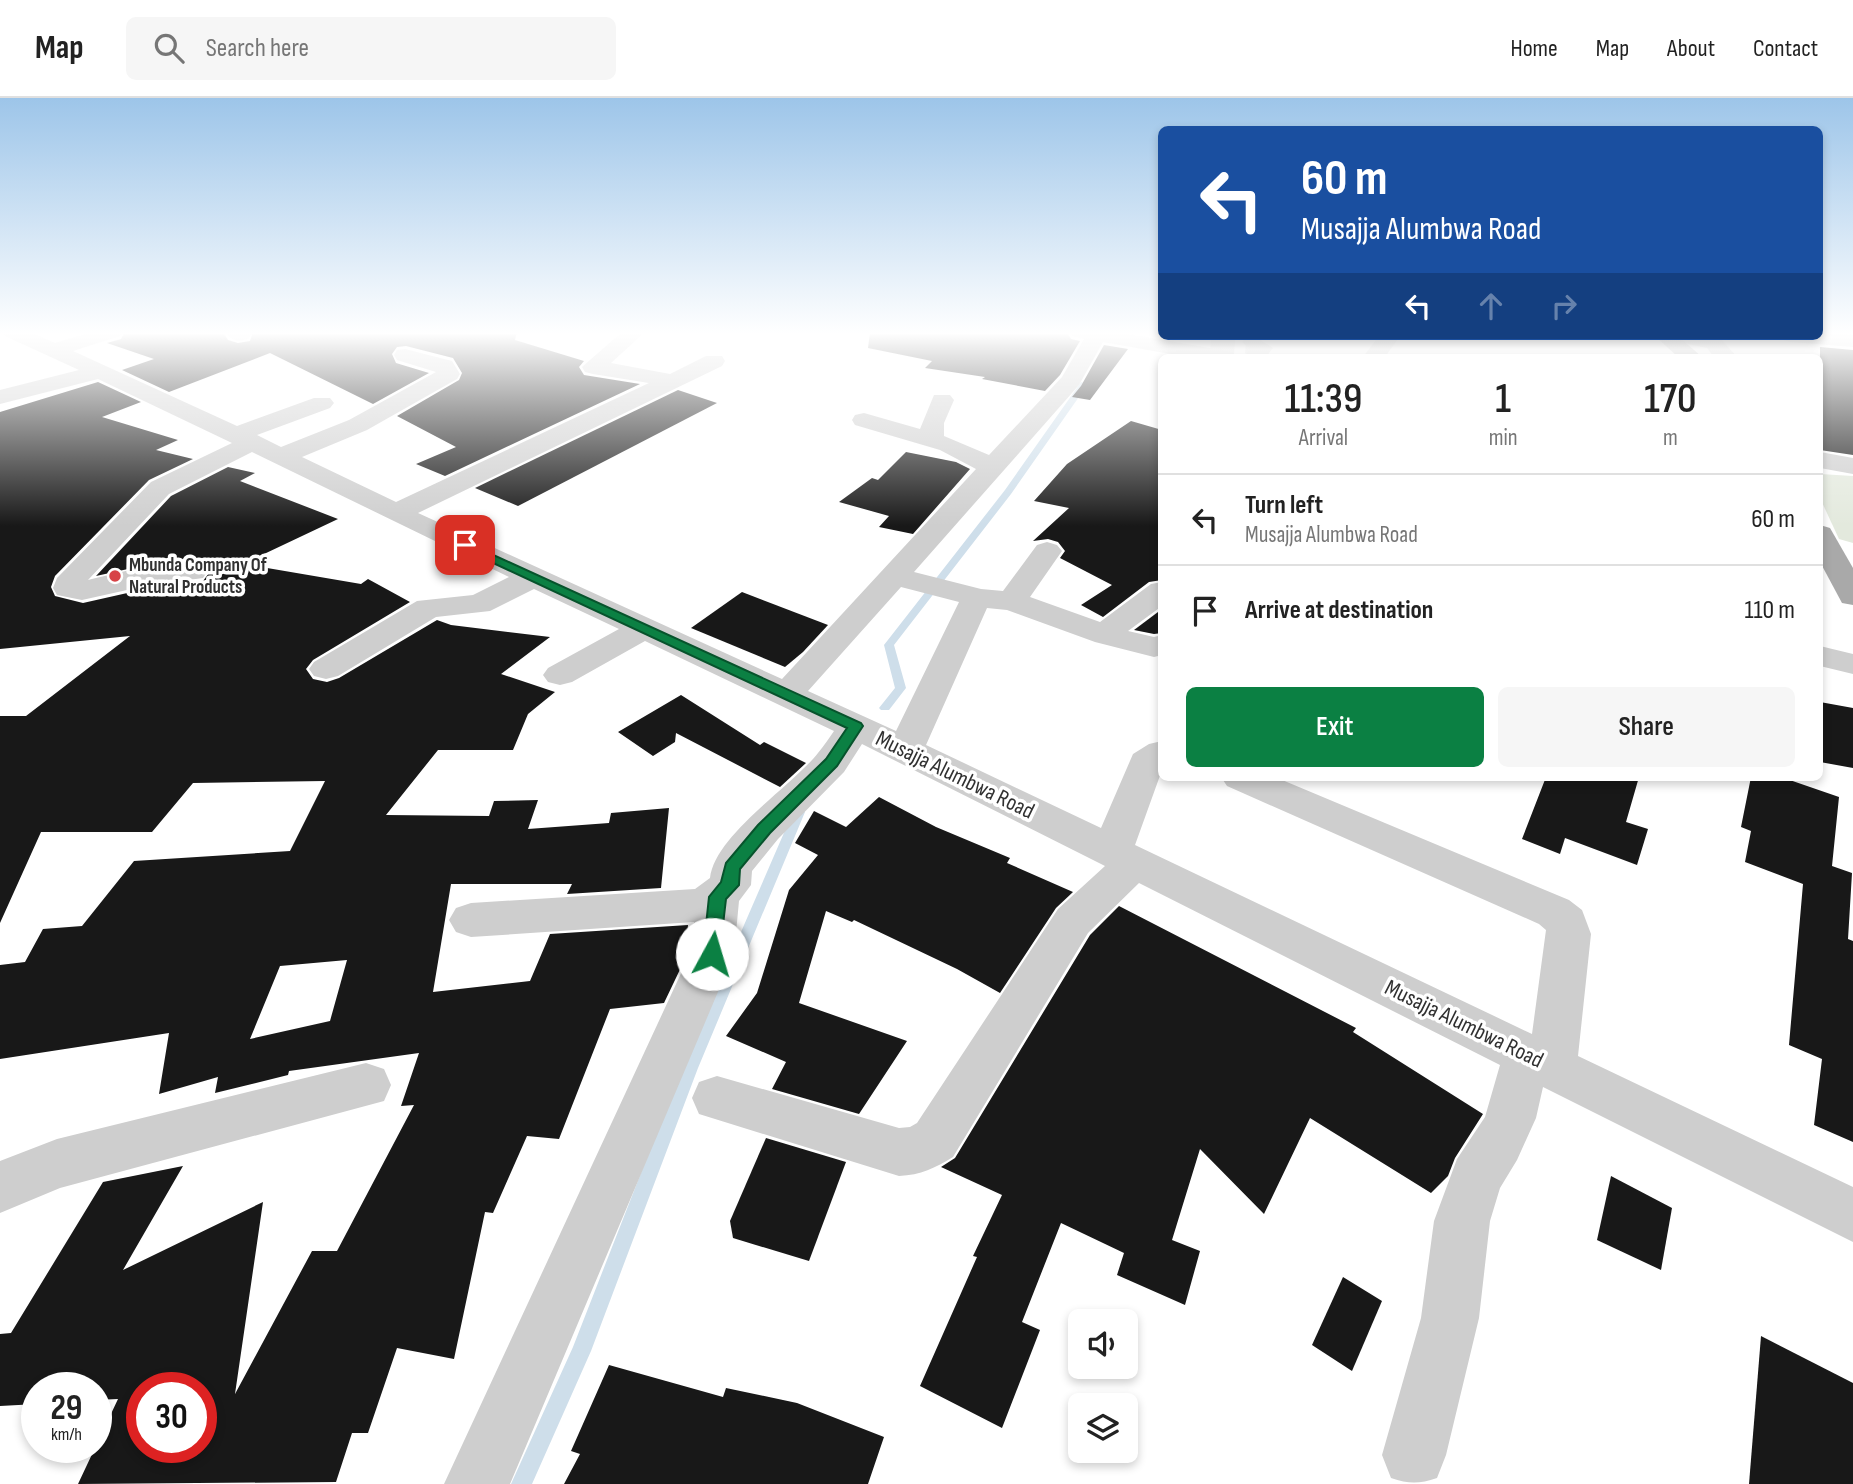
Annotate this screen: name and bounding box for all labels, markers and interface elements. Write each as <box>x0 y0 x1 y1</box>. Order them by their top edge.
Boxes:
search box <box>126 17 616 80</box>
text: Map <box>35 28 84 68</box>
icon: search <box>150 29 188 67</box>
text: Search here <box>206 33 309 64</box>
text: Home <box>1510 34 1558 63</box>
text: Map <box>1596 34 1629 63</box>
text: About <box>1667 34 1715 63</box>
text: Contact <box>1753 34 1818 63</box>
text: 60 m <box>1301 150 1388 209</box>
icon: left <box>1186 154 1277 245</box>
text: Musajja Alumbwa Road <box>1301 210 1541 249</box>
icon: left <box>1399 287 1437 325</box>
icon: ahead <box>1472 287 1510 325</box>
icon: right <box>1545 287 1583 325</box>
text: 11:39 <box>1284 374 1362 425</box>
text: 1 <box>1495 374 1511 425</box>
text: 170 <box>1644 374 1697 425</box>
text: Arrival <box>1299 424 1348 452</box>
text: min <box>1489 424 1518 452</box>
text: m <box>1663 424 1678 452</box>
text: Turn left <box>1245 490 1323 521</box>
icon: left <box>1186 501 1224 539</box>
text: 60 m <box>1751 504 1795 535</box>
pin <box>435 515 495 575</box>
text: Musajja Alumbwa Road <box>1245 521 1418 549</box>
icon: arrive <box>446 526 484 564</box>
place label: Mbunda Company Of Natural Products <box>129 554 268 599</box>
marker: Mbunda Company Of Natural Products <box>107 568 123 584</box>
icon: arrive <box>1186 592 1224 630</box>
text: Arrive at destination <box>1245 595 1433 626</box>
text: 110 m <box>1744 595 1795 626</box>
button: Exit <box>1186 687 1484 767</box>
button: Share <box>1498 687 1795 767</box>
street label: Musajja Alumbwa Road <box>871 725 1039 825</box>
position arrow <box>675 917 749 991</box>
street label: Musajja Alumbwa Road <box>1380 974 1548 1074</box>
map controls <box>1068 1309 1138 1463</box>
button: sound <box>1068 1309 1138 1379</box>
speed limit sign: 30 <box>126 1372 217 1463</box>
text: 29 <box>51 1387 82 1430</box>
button: layers <box>1068 1393 1138 1463</box>
text: km/h <box>51 1424 82 1445</box>

